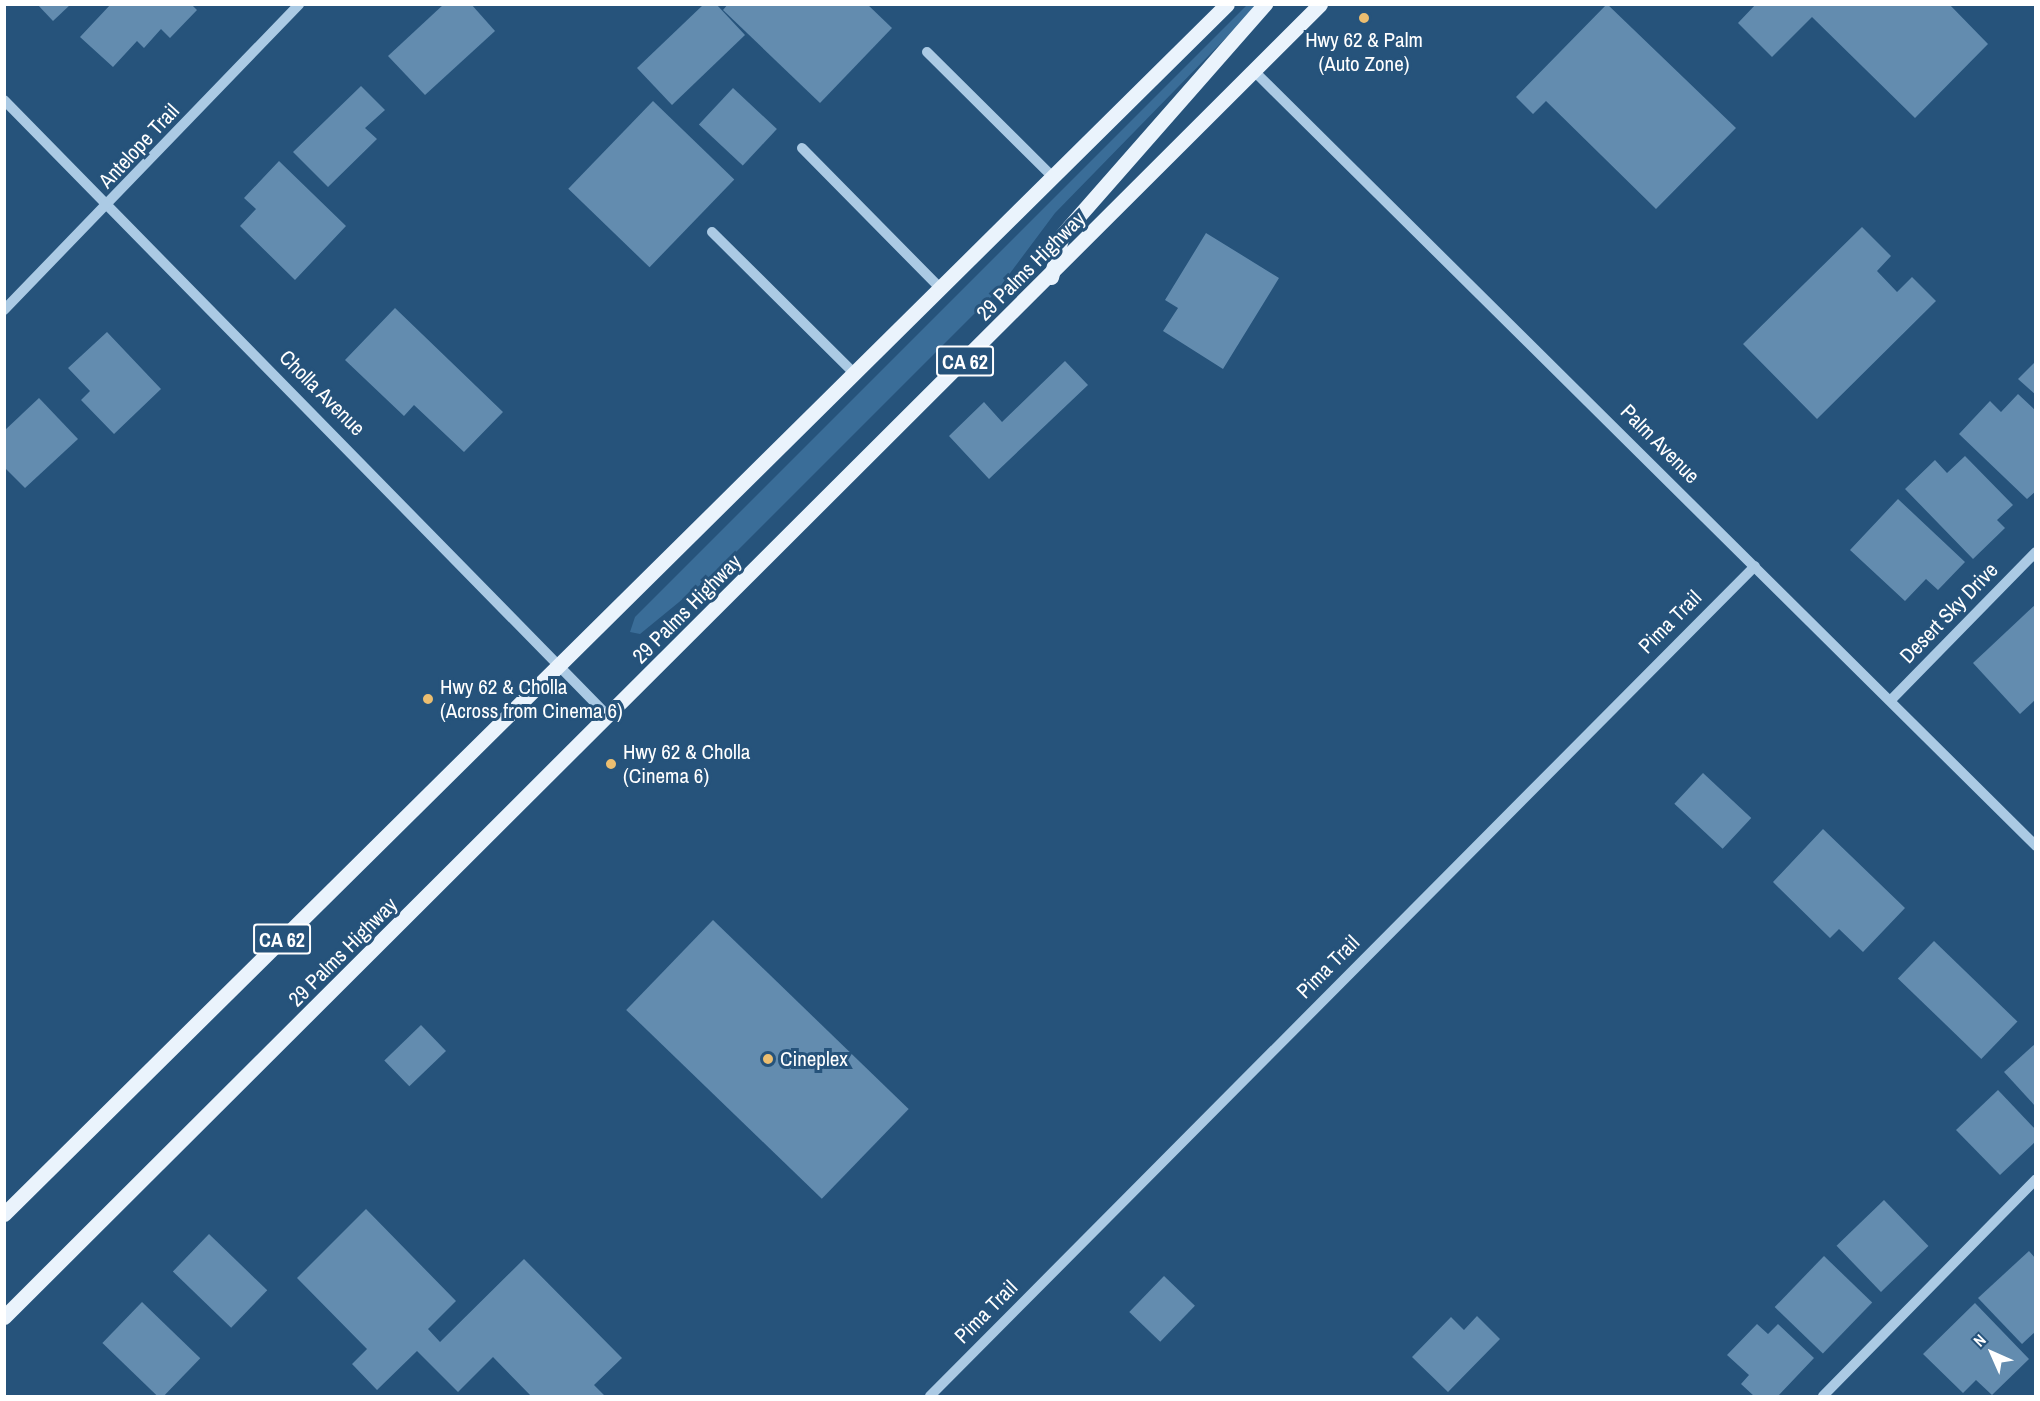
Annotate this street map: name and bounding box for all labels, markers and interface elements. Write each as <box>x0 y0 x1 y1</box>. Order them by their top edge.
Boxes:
marker: Hwy 62 & Palm (Auto Zone) <box>1357 11 1371 25</box>
place label: Hwy 62 & Palm (Auto Zone) <box>1305 27 1423 77</box>
street label: Antelope Trail <box>93 98 185 194</box>
street label: 29 Palms Highway <box>971 206 1091 326</box>
road number: CA 62 <box>935 344 995 378</box>
street label: Cholla Avenue <box>274 345 370 441</box>
street label: Palm Avenue <box>1615 399 1705 489</box>
street label: 29 Palms Highway <box>627 549 747 669</box>
street label: Desert Sky Drive <box>1895 557 2003 669</box>
street label: Pima Trail <box>1633 585 1707 659</box>
place label: Hwy 62 & Cholla (Across from Cinema 6) <box>440 674 623 724</box>
marker: Hwy 62 & Cholla (Across from Cinema 6) <box>421 692 435 706</box>
place label: Hwy 62 & Cholla (Cinema 6) <box>623 739 750 789</box>
marker: Hwy 62 & Cholla (Cinema 6) <box>604 757 618 771</box>
street label: 29 Palms Highway <box>283 892 403 1012</box>
road number: CA 62 <box>252 922 312 956</box>
street label: Pima Trail <box>1291 930 1365 1004</box>
place label: Cineplex <box>780 1046 848 1072</box>
marker: Cineplex <box>761 1052 775 1066</box>
street label: Pima Trail <box>949 1275 1023 1349</box>
north arrow <box>1962 1323 2022 1383</box>
text: N <box>1968 1329 1990 1351</box>

